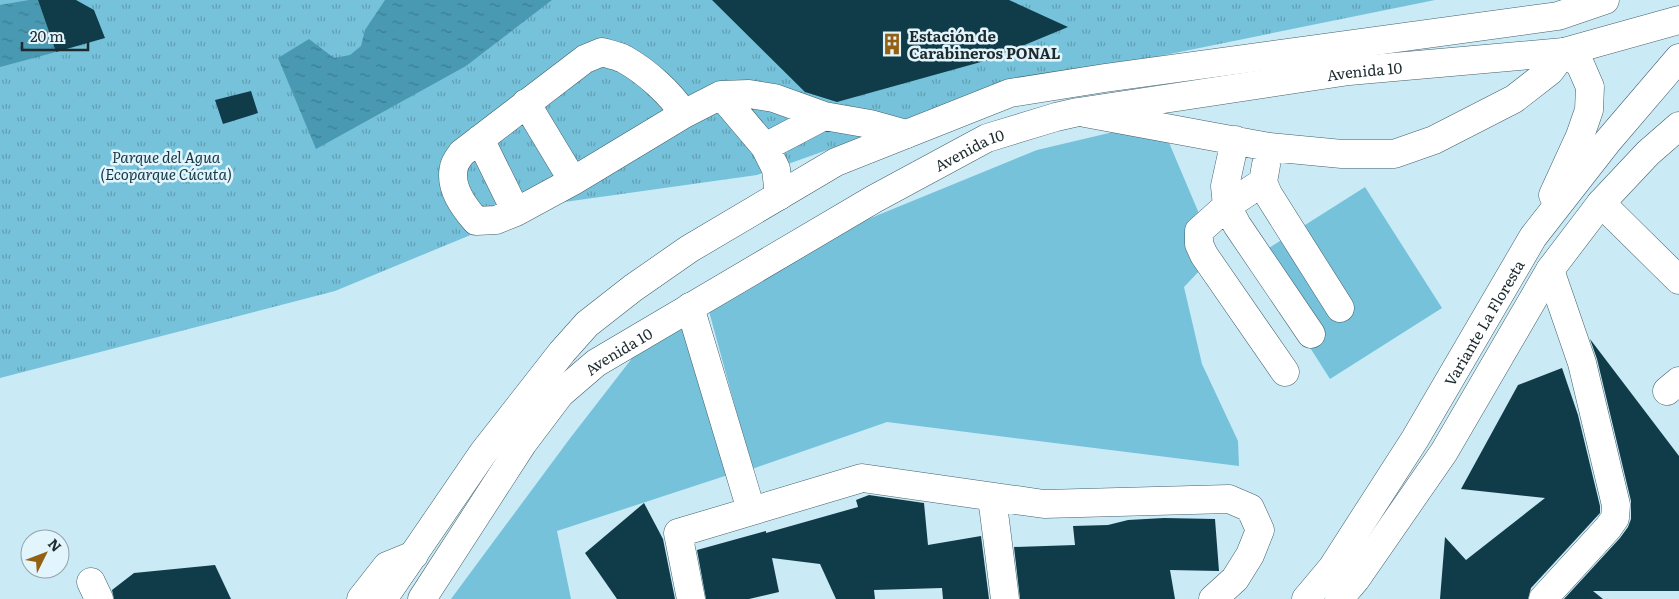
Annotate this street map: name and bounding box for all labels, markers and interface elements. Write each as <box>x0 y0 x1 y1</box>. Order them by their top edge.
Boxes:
scale bar <box>22 20 89 52</box>
text: 20 m <box>30 24 64 47</box>
place label: Estación de Carabineros PONAL <box>909 24 1061 64</box>
building icon: Estación de Carabineros PONAL <box>879 31 905 57</box>
street label: Avenida 10 <box>1325 55 1403 86</box>
street label: Avenida 10 <box>930 122 1007 176</box>
park label: Parque del Agua (Ecoparque Cúcuta) <box>100 145 232 185</box>
street label: Variante La Floresta <box>1437 254 1530 390</box>
street label: Avenida 10 <box>579 321 657 380</box>
north arrow <box>20 529 70 579</box>
text: N <box>44 534 67 556</box>

